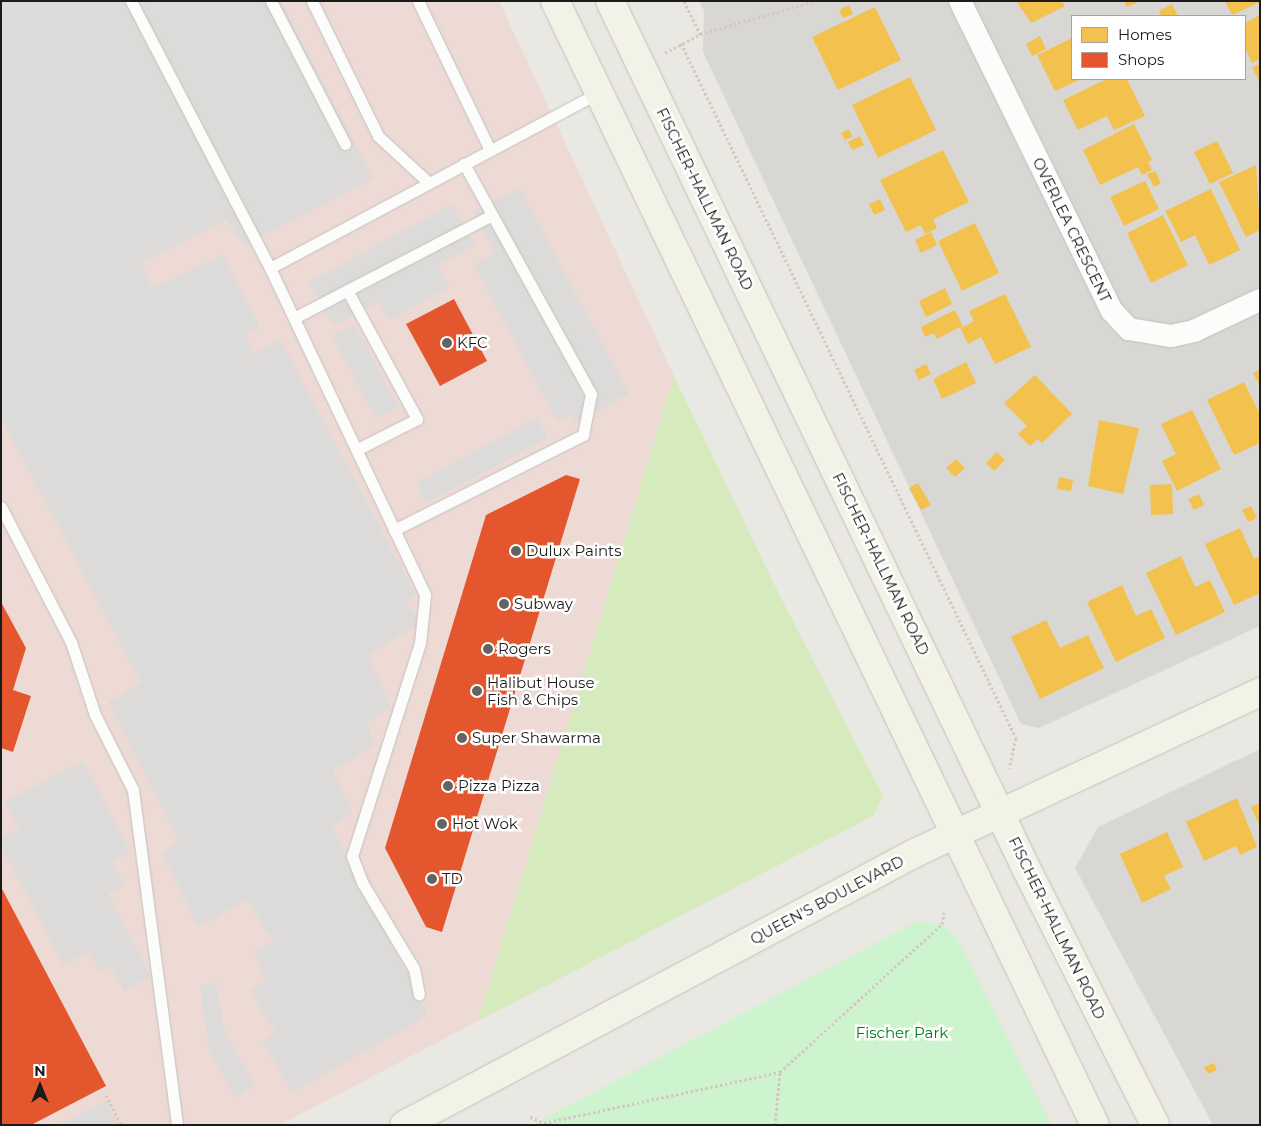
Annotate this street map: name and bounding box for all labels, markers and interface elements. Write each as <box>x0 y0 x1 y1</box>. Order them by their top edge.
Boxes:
legend <box>1071 15 1246 80</box>
text: Homes <box>1118 25 1172 44</box>
text: Shops <box>1118 50 1164 69</box>
street label: FISCHER-HALLMAN ROAD <box>653 105 757 293</box>
street label: OVERLEA CRESCENT <box>1029 155 1115 305</box>
place label: KFC <box>457 334 488 352</box>
marker: KFC <box>441 337 453 349</box>
street label: FISCHER-HALLMAN ROAD <box>829 470 933 658</box>
place label: Dulux Paints <box>526 542 622 560</box>
marker: Dulux Paints <box>510 545 522 557</box>
place label: Subway <box>514 595 573 613</box>
marker: Subway <box>498 598 510 610</box>
place label: Rogers <box>498 640 551 658</box>
marker: Rogers <box>482 643 494 655</box>
place label: Halibut House Fish & Chips <box>487 673 594 708</box>
marker: Halibut House Fish & Chips <box>471 685 483 697</box>
place label: Super Shawarma <box>472 729 601 747</box>
marker: Super Shawarma <box>456 732 468 744</box>
place label: Pizza Pizza <box>458 777 540 795</box>
marker: Pizza Pizza <box>442 780 454 792</box>
place label: Hot Wok <box>452 815 518 833</box>
marker: Hot Wok <box>436 818 448 830</box>
street label: FISCHER-HALLMAN ROAD <box>1005 834 1109 1022</box>
street label: QUEEN'S BOULEVARD <box>747 852 907 948</box>
place label: TD <box>442 870 463 888</box>
marker: TD <box>426 873 438 885</box>
park label: Fischer Park <box>856 1024 948 1042</box>
north arrow <box>15 1061 65 1111</box>
text: N <box>34 1062 46 1080</box>

